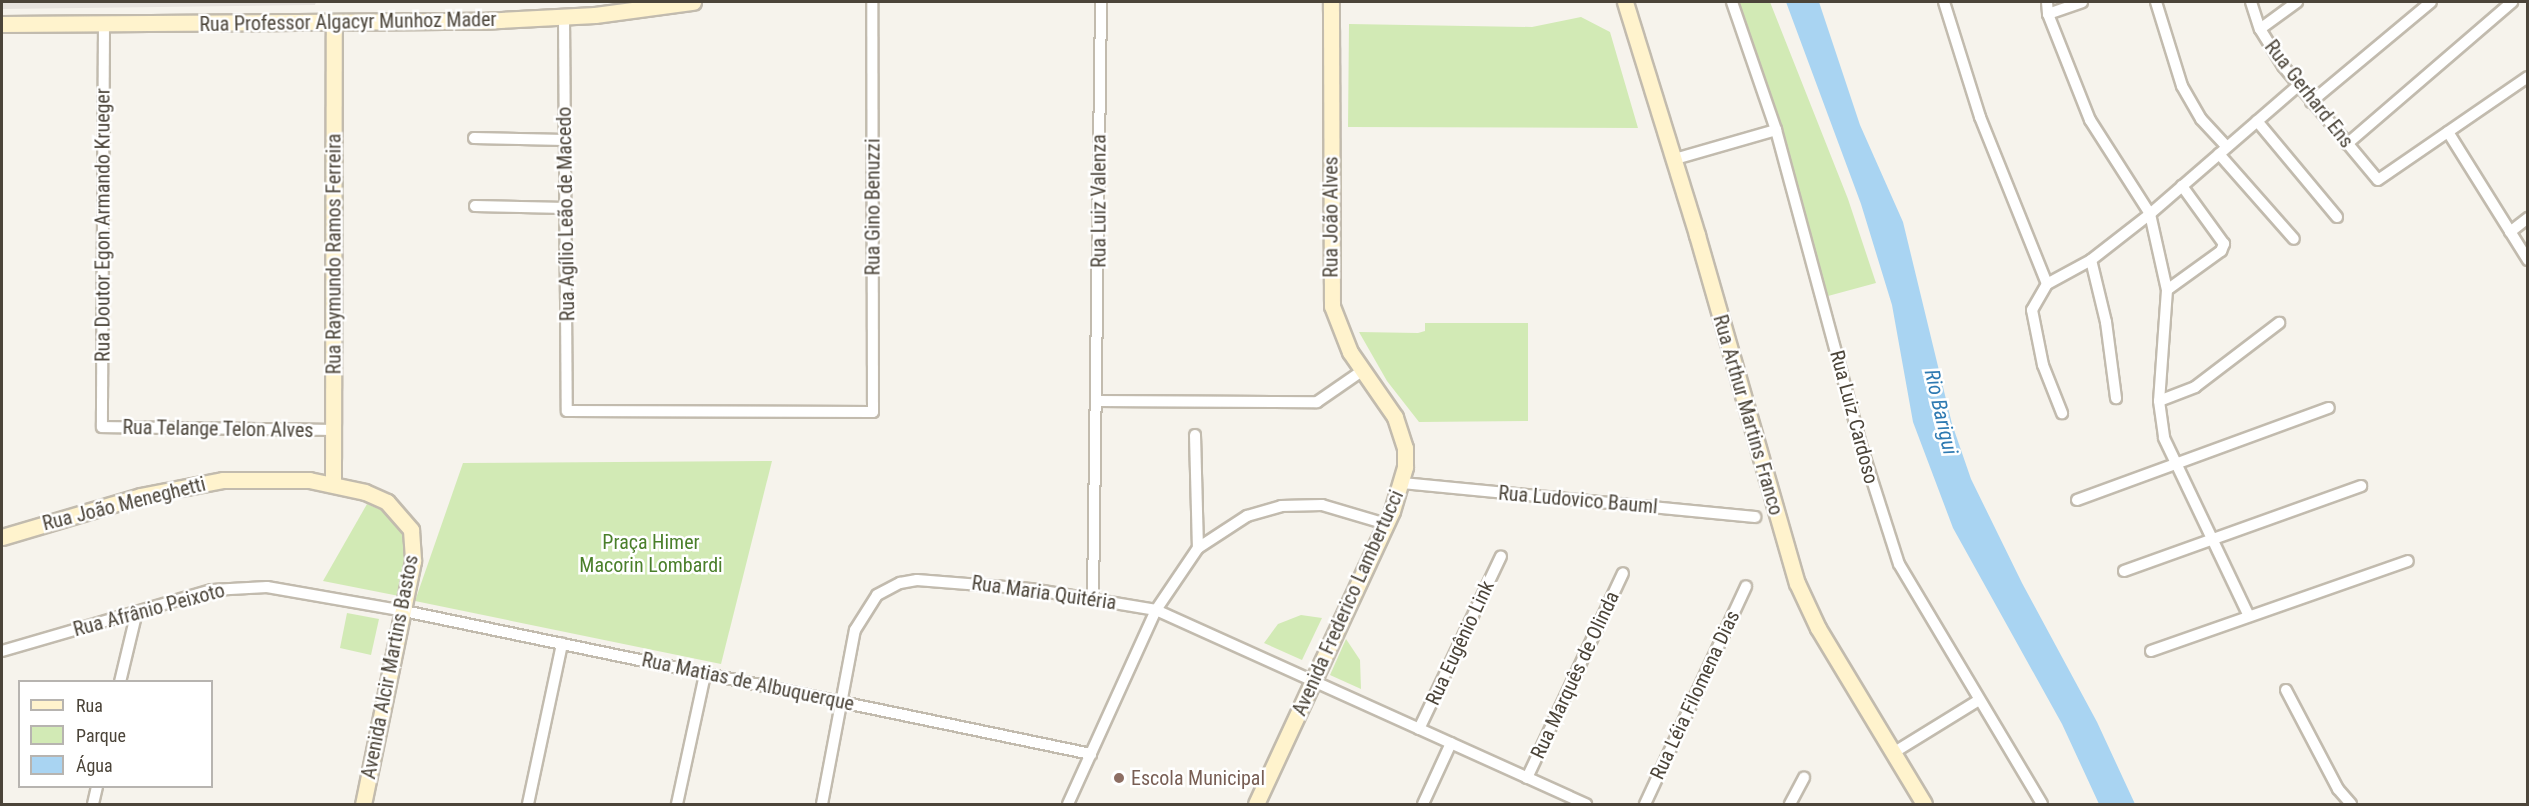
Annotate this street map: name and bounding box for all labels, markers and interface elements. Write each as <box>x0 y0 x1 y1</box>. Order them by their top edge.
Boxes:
street label: Rua Professor Algacyr Munhoz Mader <box>199 7 497 37</box>
street label: Rua Gerhard Ens <box>2259 35 2359 153</box>
street label: Rua Doutor Egon Armando Krueger <box>91 88 115 362</box>
street label: Rua Agílio Leão de Macedo <box>552 107 580 321</box>
street label: Rua Raymundo Ramos Ferreira <box>322 134 346 374</box>
street label: Rua Luiz Valenza <box>1087 134 1111 268</box>
street label: Rua Gino Benuzzi <box>861 139 885 275</box>
street label: Rua João Alves <box>1319 156 1343 278</box>
street label: Rua Arthur Martins Franco <box>1708 312 1788 518</box>
street label: Rua Luiz Cardoso <box>1825 348 1883 486</box>
water label: Rio Barigui <box>1919 367 1963 457</box>
street label: Rua Telange Telon Alves <box>122 415 314 443</box>
street label: Rua João Meneghetti <box>40 472 208 536</box>
street label: Rua Ludovico Bauml <box>1497 481 1659 519</box>
street label: Avenida Frederico Lambertucci <box>1287 487 1409 719</box>
park label: Praça Himer Macorin Lombardi <box>579 531 723 578</box>
street label: Avenida Alcir Martins Bastos <box>357 553 423 781</box>
street label: Rua Maria Quitéria <box>970 571 1118 615</box>
street label: Rua Eugênio Link <box>1421 577 1499 709</box>
street label: Rua Afrânio Peixoto <box>71 578 227 642</box>
street label: Rua Marquês de Olinda <box>1526 587 1624 763</box>
street label: Rua Léia Filomena Dias <box>1645 607 1745 783</box>
street label: Rua Matias de Albuquerque <box>640 648 856 716</box>
legend <box>18 680 213 788</box>
text: Rua <box>76 695 103 716</box>
text: Parque <box>76 725 126 746</box>
text: Água <box>76 755 113 776</box>
place label: Escola Municipal <box>1131 766 1265 790</box>
marker: Escola Municipal <box>1112 771 1126 785</box>

